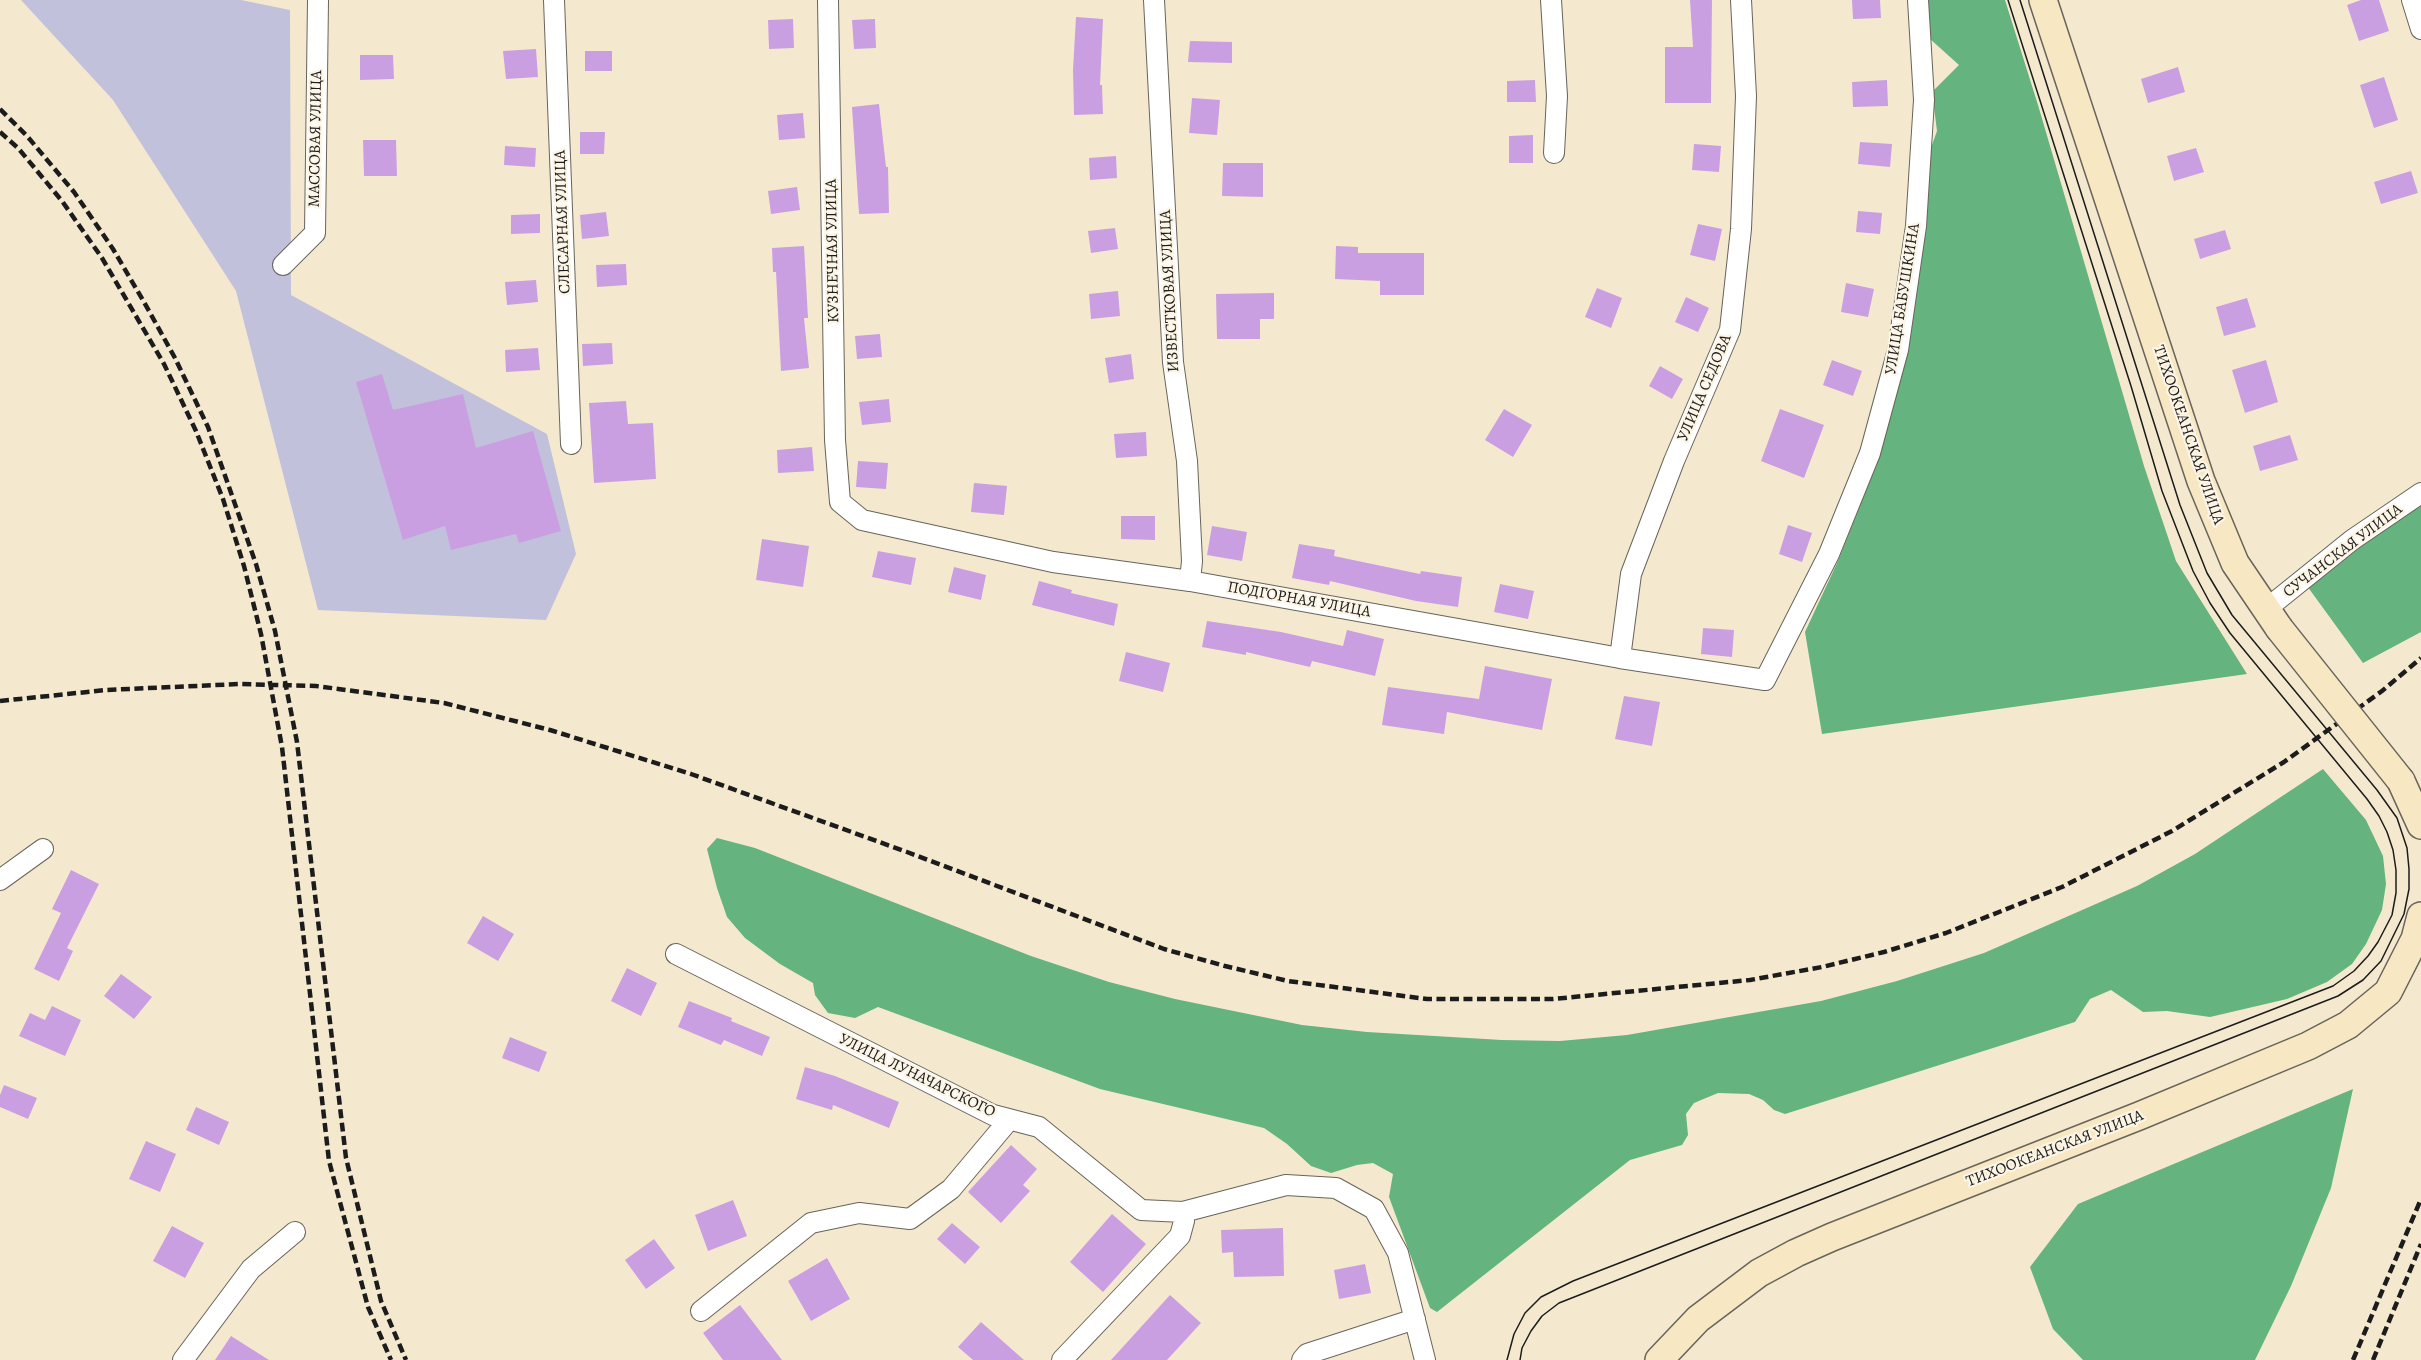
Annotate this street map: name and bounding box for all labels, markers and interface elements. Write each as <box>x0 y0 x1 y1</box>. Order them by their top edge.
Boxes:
street label: МАССОВАЯ УЛИЦА <box>305 70 327 208</box>
street label: СЛЕСАРНАЯ УЛИЦА <box>551 150 575 294</box>
street label: КУЗНЕЧНАЯ УЛИЦА <box>822 179 844 323</box>
street label: ИЗВЕСТКОВАЯ УЛИЦА <box>1156 209 1184 373</box>
street label: УЛИЦА БАБУШКИНА <box>1882 222 1924 376</box>
street label: УЛИЦА СЕДОВА <box>1674 331 1736 445</box>
street label: ТИХООКЕАНСКАЯ УЛИЦА <box>2148 343 2228 527</box>
street label: СУЧАНСКАЯ УЛИЦА <box>2280 500 2406 602</box>
street label: ПОДГОРНАЯ УЛИЦА <box>1226 578 1372 622</box>
street label: УЛИЦА ЛУНАЧАРСКОГО <box>836 1030 998 1122</box>
street label: ТИХООКЕАНСКАЯ УЛИЦА <box>1964 1106 2146 1192</box>

